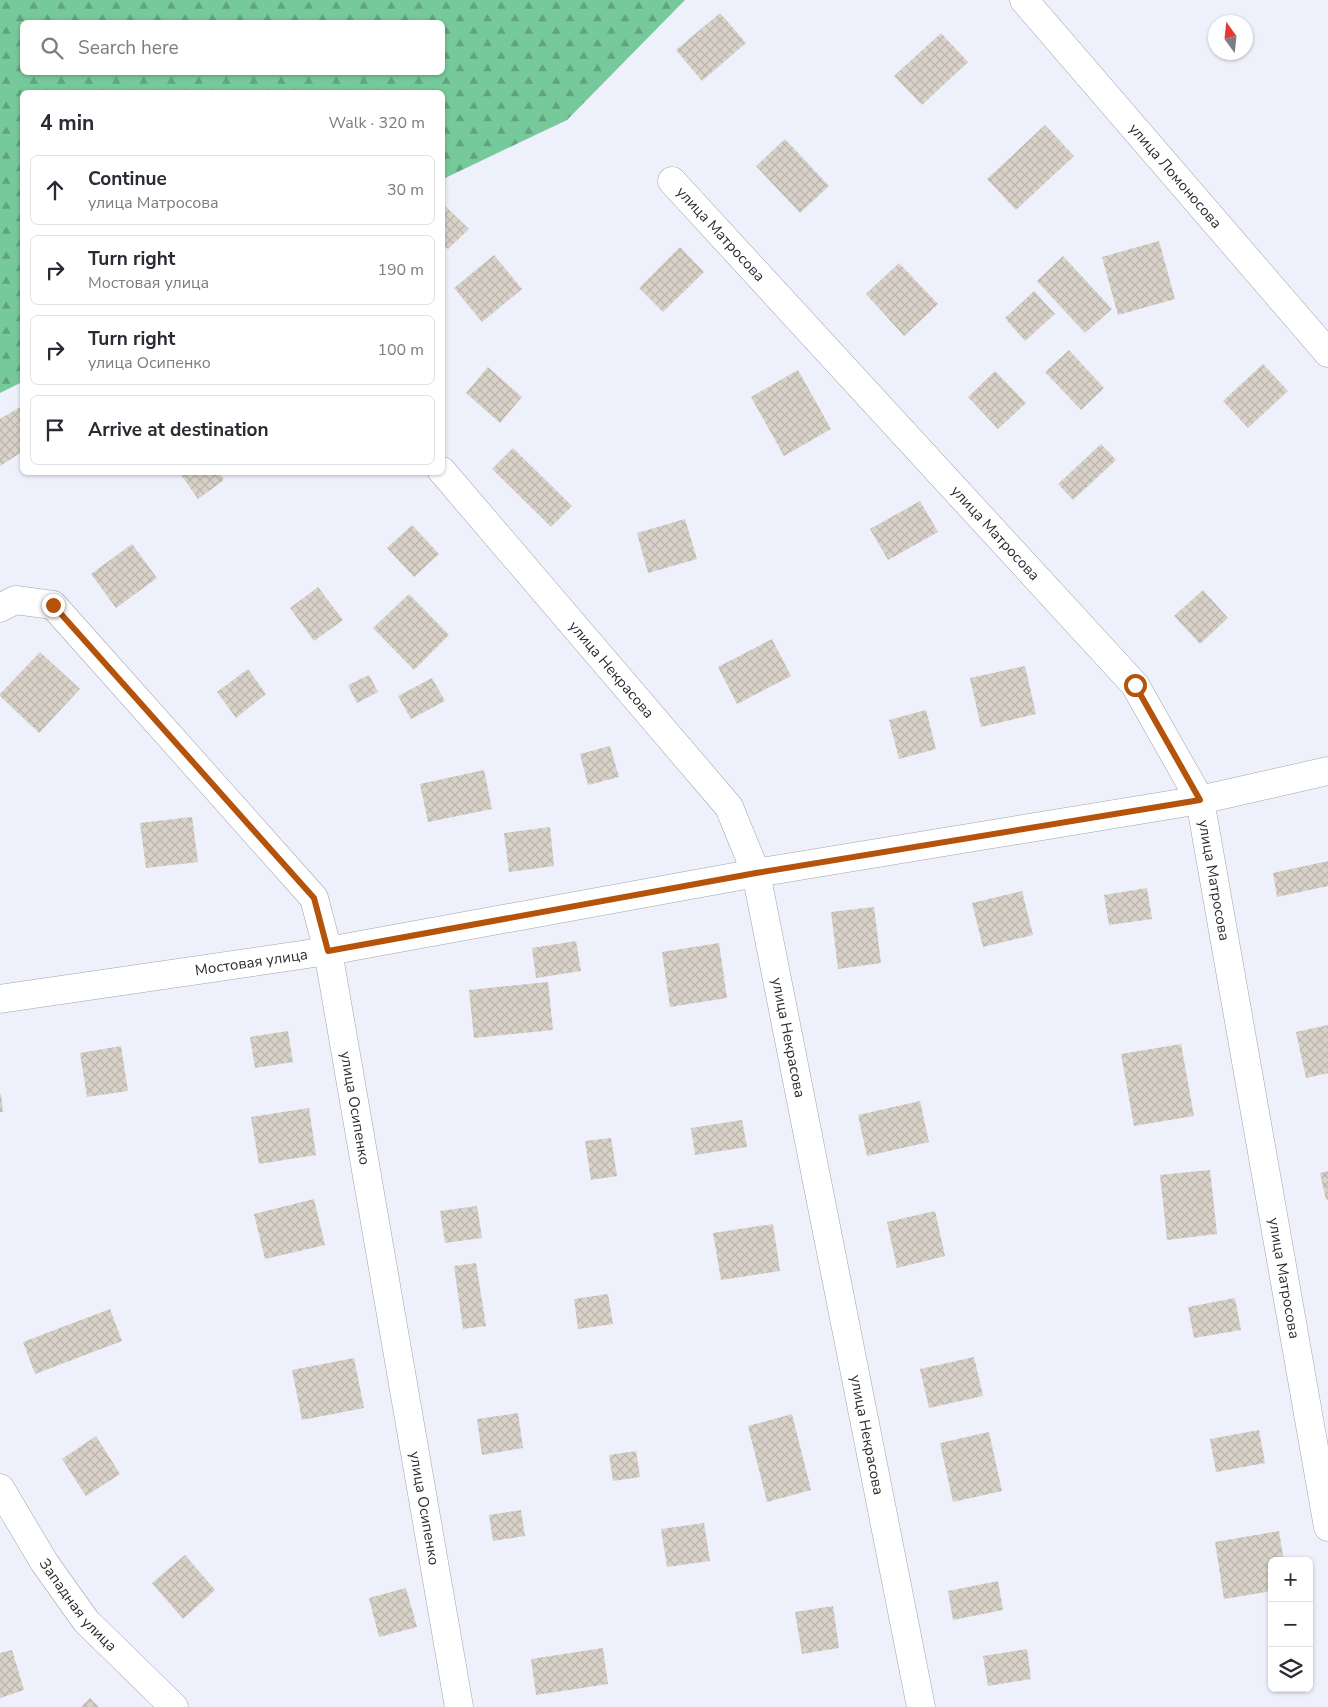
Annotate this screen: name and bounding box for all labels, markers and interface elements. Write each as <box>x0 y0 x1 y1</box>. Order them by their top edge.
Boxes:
north arrow <box>1208 15 1253 60</box>
search box <box>20 20 445 75</box>
icon: search <box>38 34 66 62</box>
text: Search here <box>78 35 179 61</box>
text: 4 min <box>40 109 94 137</box>
text: Walk · 320 m <box>329 112 425 134</box>
street label: улица Ломоносова <box>1124 119 1226 233</box>
text: Continue <box>88 166 167 192</box>
icon: ahead <box>41 176 69 204</box>
text: 30 m <box>387 179 424 201</box>
street label: улица Матросова <box>672 182 770 286</box>
text: улица Матросова <box>88 192 219 214</box>
text: Turn right <box>88 246 175 272</box>
icon: right <box>41 256 69 284</box>
text: 190 m <box>377 259 424 281</box>
text: Мостовая улица <box>88 272 209 294</box>
text: Turn right <box>88 326 175 352</box>
icon: right <box>41 336 69 364</box>
text: 100 m <box>377 339 424 361</box>
text: улица Осипенко <box>88 352 211 374</box>
icon: arrive <box>41 416 69 444</box>
text: Arrive at destination <box>88 417 269 443</box>
street label: улица Матросова <box>947 481 1044 585</box>
route end <box>42 594 65 617</box>
street label: улица Некрасова <box>564 617 659 722</box>
route start <box>1124 674 1147 697</box>
street label: улица Матросова <box>1194 818 1235 942</box>
street label: Мостовая улица <box>194 944 309 980</box>
street label: улица Некрасова <box>767 976 810 1099</box>
street label: улица Осипенко <box>336 1050 375 1167</box>
street label: улица Матросова <box>1264 1216 1305 1340</box>
street label: улица Некрасова <box>846 1373 889 1497</box>
street label: улица Осипенко <box>405 1450 444 1567</box>
street label: Западная улица <box>35 1554 121 1656</box>
map controls <box>1268 1557 1313 1692</box>
button: + <box>1268 1557 1313 1602</box>
button: − <box>1268 1602 1313 1647</box>
button: layers <box>1268 1647 1313 1692</box>

